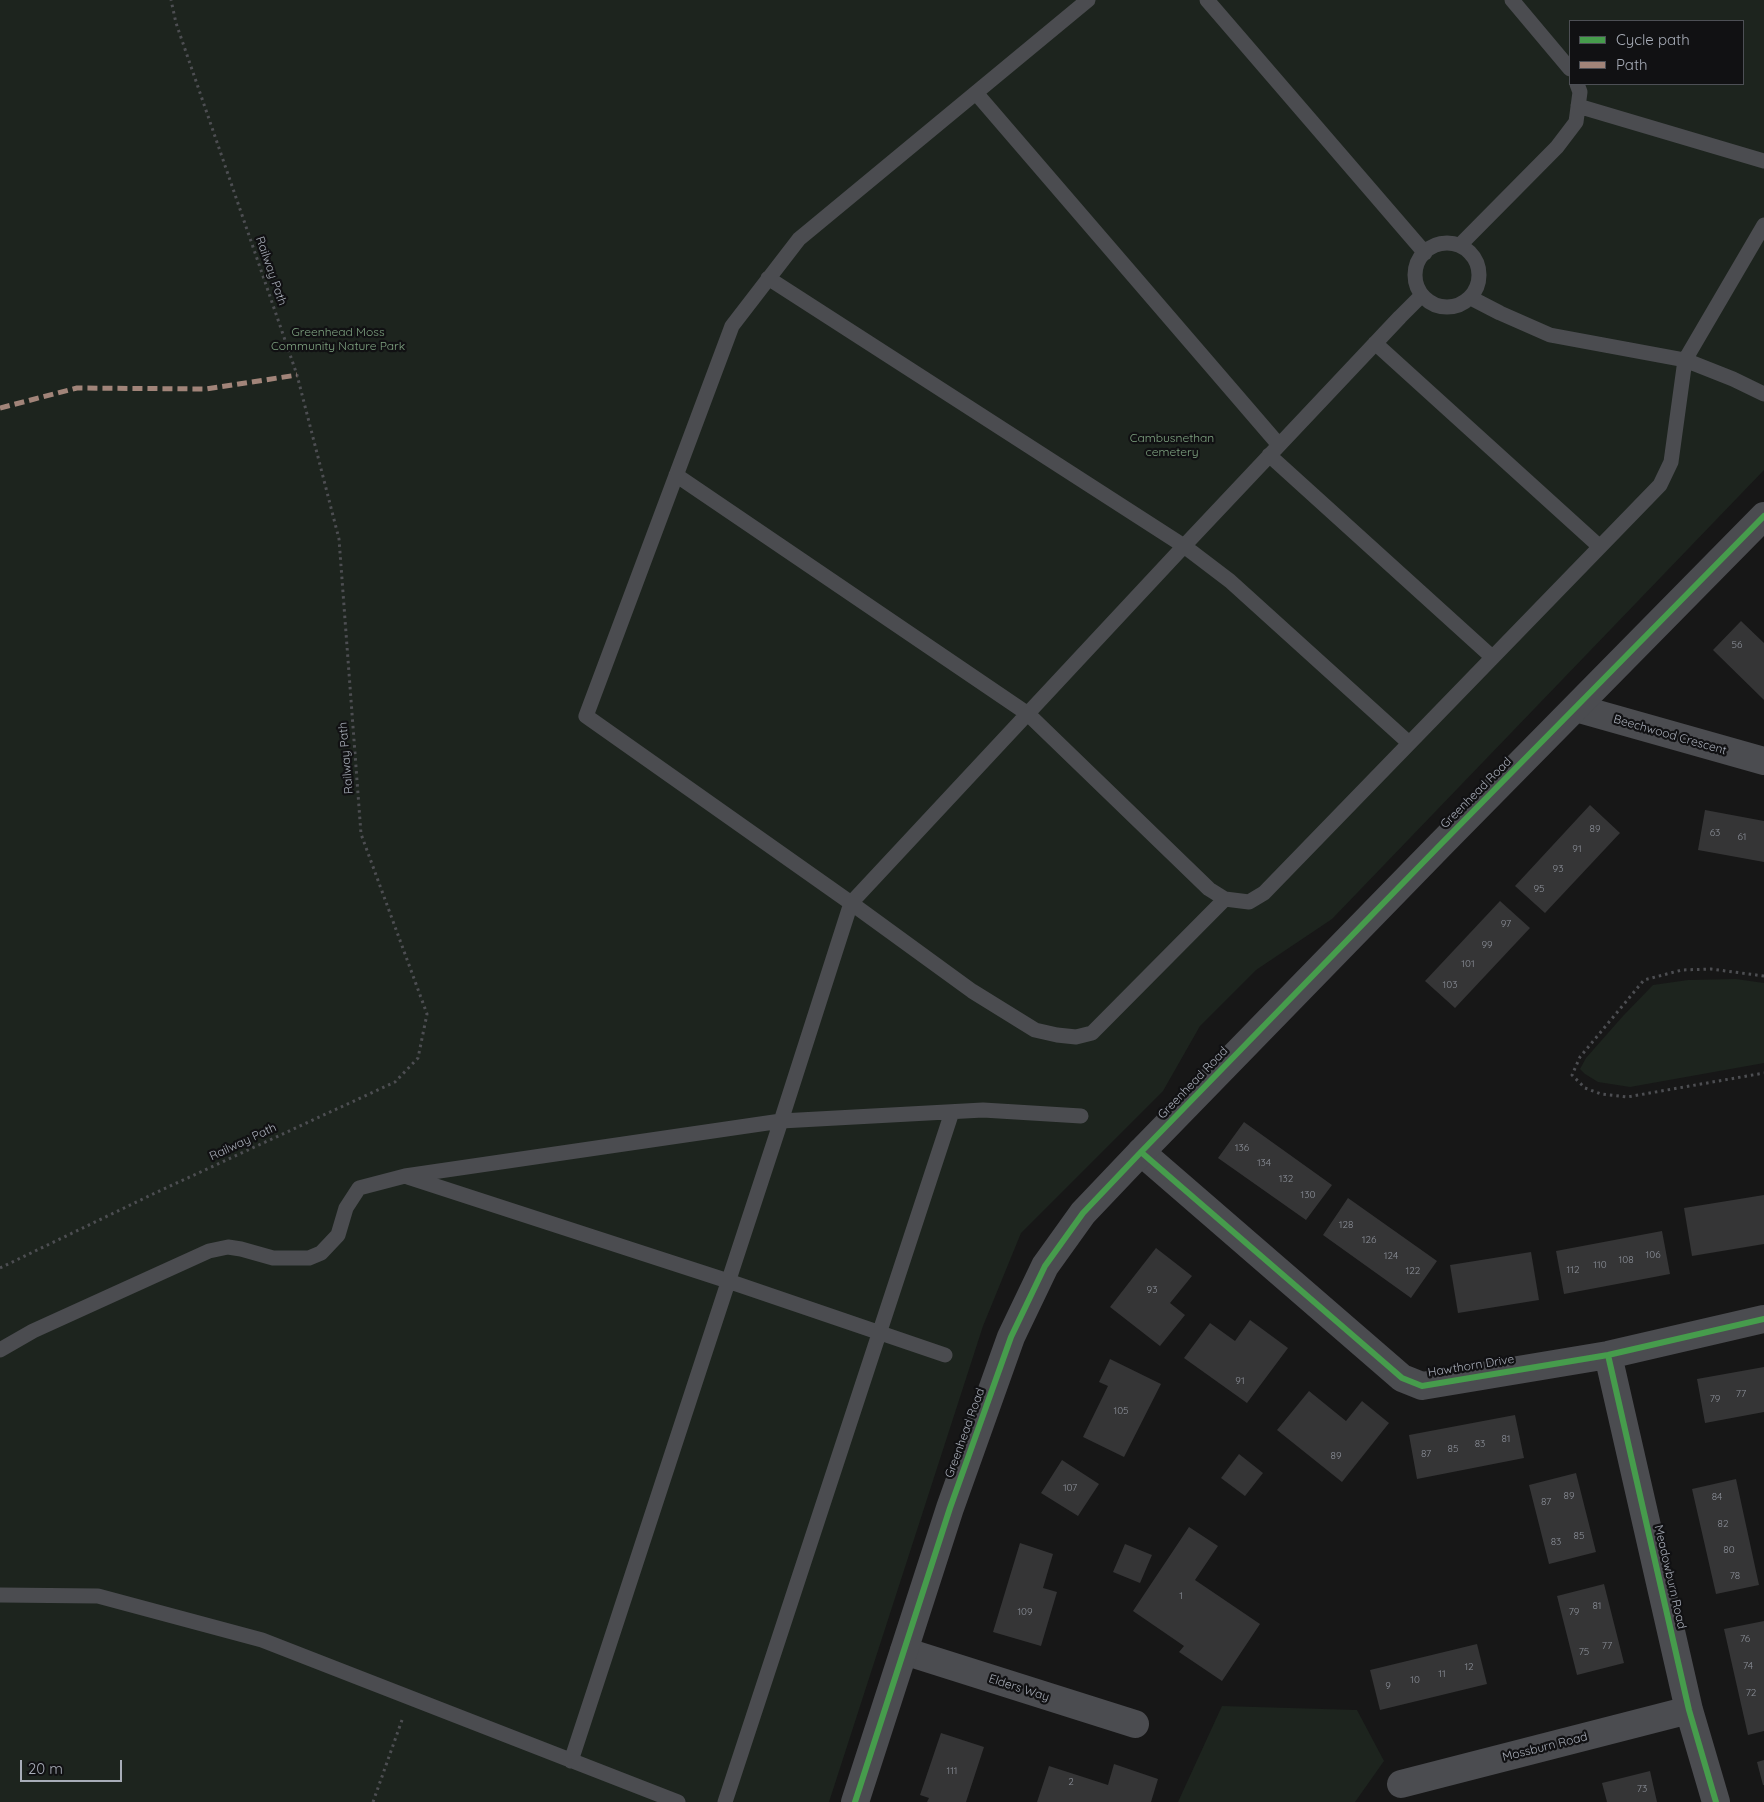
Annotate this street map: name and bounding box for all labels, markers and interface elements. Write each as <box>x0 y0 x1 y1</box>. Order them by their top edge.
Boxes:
legend <box>1569 20 1744 85</box>
text: Cycle path <box>1616 30 1690 49</box>
text: Path <box>1616 55 1648 74</box>
street label: Railway Path <box>252 235 290 307</box>
park label: Greenhead Moss Community Nature Park <box>271 325 405 353</box>
park label: Cambusnethan cemetery <box>1130 431 1214 459</box>
house number: 56 <box>1732 639 1742 651</box>
street label: Beechwood Crescent <box>1612 712 1728 758</box>
street label: Railway Path <box>336 721 356 795</box>
street label: Greenhead Road <box>1438 755 1514 831</box>
house number: 89 <box>1590 823 1600 835</box>
house number: 63 <box>1710 827 1720 839</box>
house number: 61 <box>1737 831 1747 843</box>
house number: 91 <box>1572 843 1582 855</box>
house number: 93 <box>1553 863 1563 875</box>
house number: 95 <box>1533 883 1545 895</box>
house number: 97 <box>1501 918 1511 930</box>
house number: 99 <box>1481 939 1493 951</box>
house number: 101 <box>1461 958 1475 970</box>
house number: 103 <box>1443 979 1457 991</box>
street label: Greenhead Road <box>1155 1044 1231 1122</box>
street label: Railway Path <box>207 1120 279 1164</box>
house number: 136 <box>1235 1142 1249 1154</box>
house number: 134 <box>1257 1157 1271 1169</box>
house number: 132 <box>1279 1173 1293 1185</box>
house number: 130 <box>1301 1189 1315 1201</box>
house number: 128 <box>1339 1219 1353 1231</box>
house number: 126 <box>1362 1234 1376 1246</box>
house number: 106 <box>1645 1249 1661 1261</box>
house number: 124 <box>1384 1250 1398 1262</box>
house number: 108 <box>1618 1254 1634 1266</box>
house number: 110 <box>1593 1259 1607 1271</box>
house number: 112 <box>1567 1264 1579 1276</box>
house number: 122 <box>1406 1265 1420 1277</box>
house number: 93 <box>1147 1284 1157 1296</box>
street label: Hawthorn Drive <box>1427 1352 1515 1380</box>
house number: 91 <box>1235 1375 1245 1387</box>
street label: Greenhead Road <box>942 1386 988 1480</box>
house number: 77 <box>1736 1388 1746 1400</box>
house number: 79 <box>1710 1393 1720 1405</box>
house number: 105 <box>1113 1405 1129 1417</box>
house number: 81 <box>1501 1433 1511 1445</box>
house number: 83 <box>1475 1438 1485 1450</box>
house number: 85 <box>1448 1443 1458 1455</box>
house number: 87 <box>1421 1448 1431 1460</box>
house number: 89 <box>1331 1450 1341 1462</box>
house number: 107 <box>1063 1482 1077 1494</box>
house number: 89 <box>1564 1490 1574 1502</box>
house number: 84 <box>1712 1491 1722 1503</box>
house number: 87 <box>1541 1496 1551 1508</box>
house number: 82 <box>1718 1518 1728 1530</box>
street label: Meadowburn Road <box>1651 1524 1689 1630</box>
house number: 85 <box>1574 1530 1584 1542</box>
house number: 83 <box>1551 1536 1561 1548</box>
house number: 80 <box>1723 1544 1735 1556</box>
house number: 78 <box>1730 1570 1740 1582</box>
house number: 1 <box>1179 1590 1183 1602</box>
house number: 81 <box>1592 1600 1602 1612</box>
house number: 109 <box>1017 1606 1033 1618</box>
house number: 79 <box>1569 1606 1579 1618</box>
house number: 76 <box>1740 1633 1750 1645</box>
house number: 77 <box>1602 1640 1612 1652</box>
house number: 75 <box>1579 1646 1589 1658</box>
house number: 74 <box>1743 1660 1753 1672</box>
house number: 12 <box>1464 1661 1474 1673</box>
house number: 11 <box>1438 1668 1446 1680</box>
street label: Elders Way <box>987 1671 1051 1705</box>
house number: 10 <box>1410 1674 1420 1686</box>
house number: 9 <box>1385 1680 1391 1692</box>
house number: 72 <box>1746 1687 1756 1699</box>
street label: Mossburn Road <box>1501 1729 1589 1765</box>
scale bar <box>22 1750 125 1782</box>
text: 20 m <box>28 1759 63 1778</box>
house number: 111 <box>946 1765 958 1777</box>
house number: 2 <box>1068 1776 1074 1788</box>
house number: 73 <box>1637 1783 1647 1795</box>

